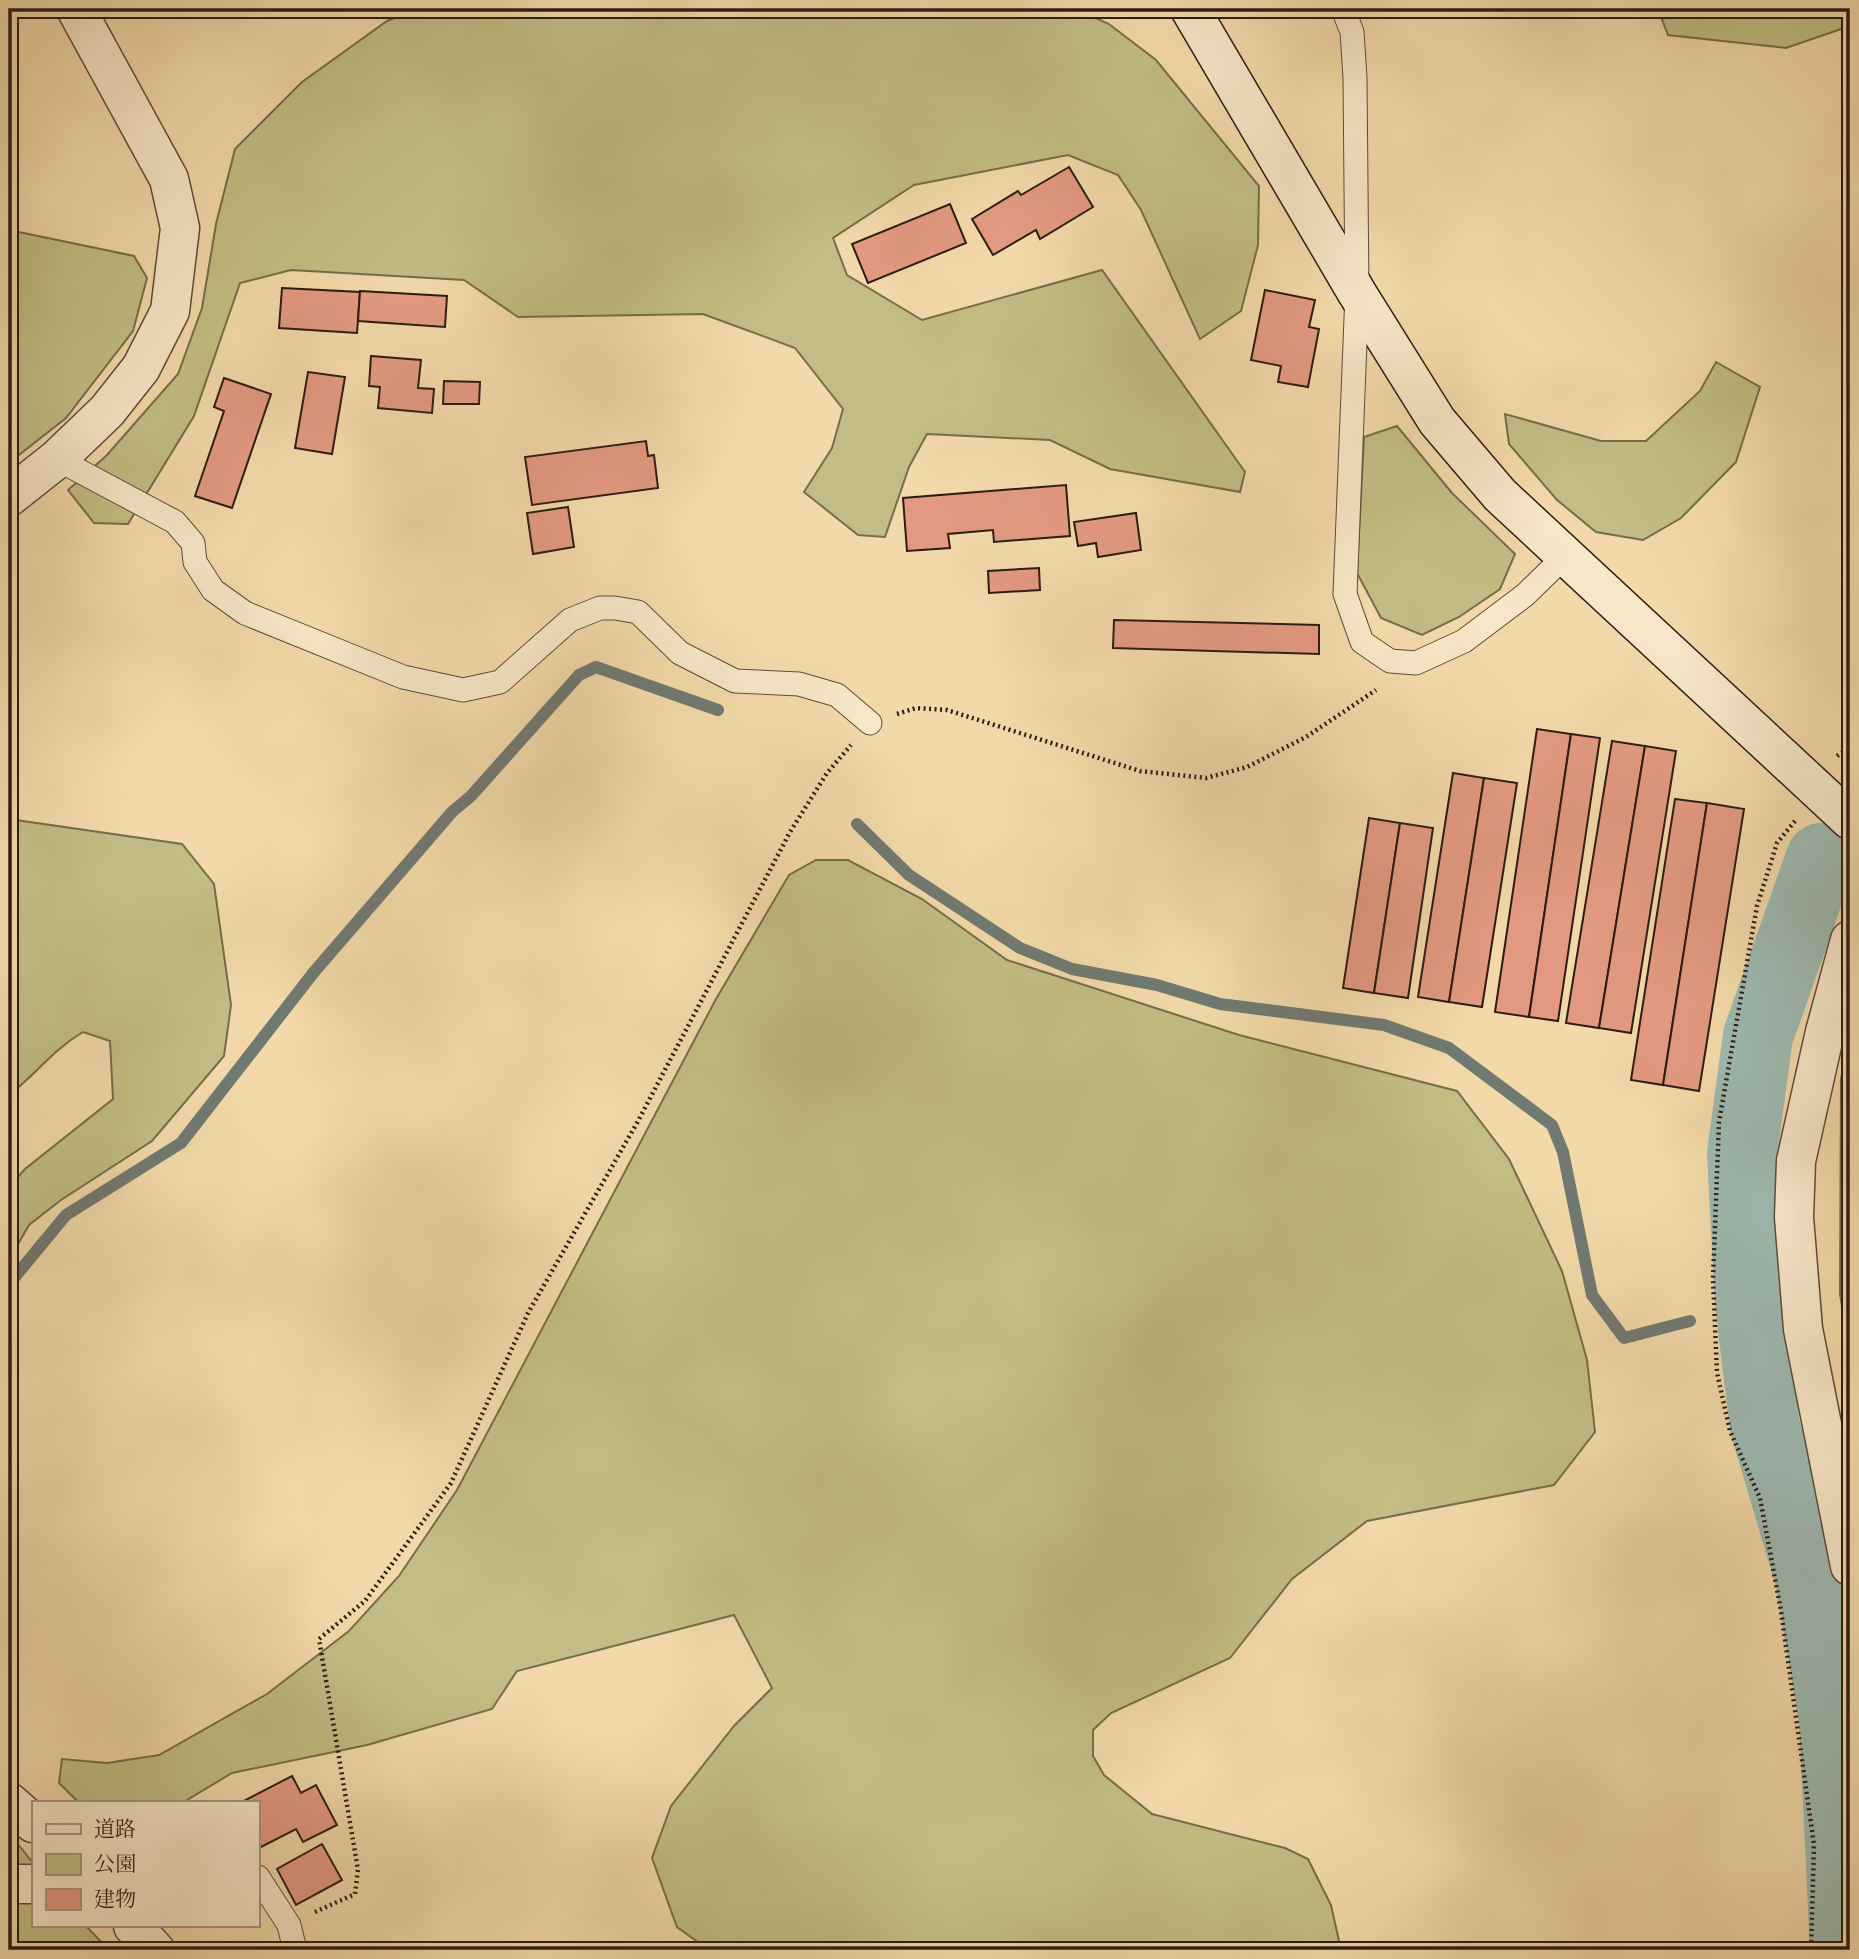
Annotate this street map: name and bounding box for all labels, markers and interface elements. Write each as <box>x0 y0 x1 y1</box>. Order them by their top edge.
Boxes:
legend <box>32 1801 259 1927</box>
text: 道路 <box>94 1817 136 1843</box>
text: 公園 <box>94 1852 136 1878</box>
text: 建物 <box>94 1887 136 1913</box>

